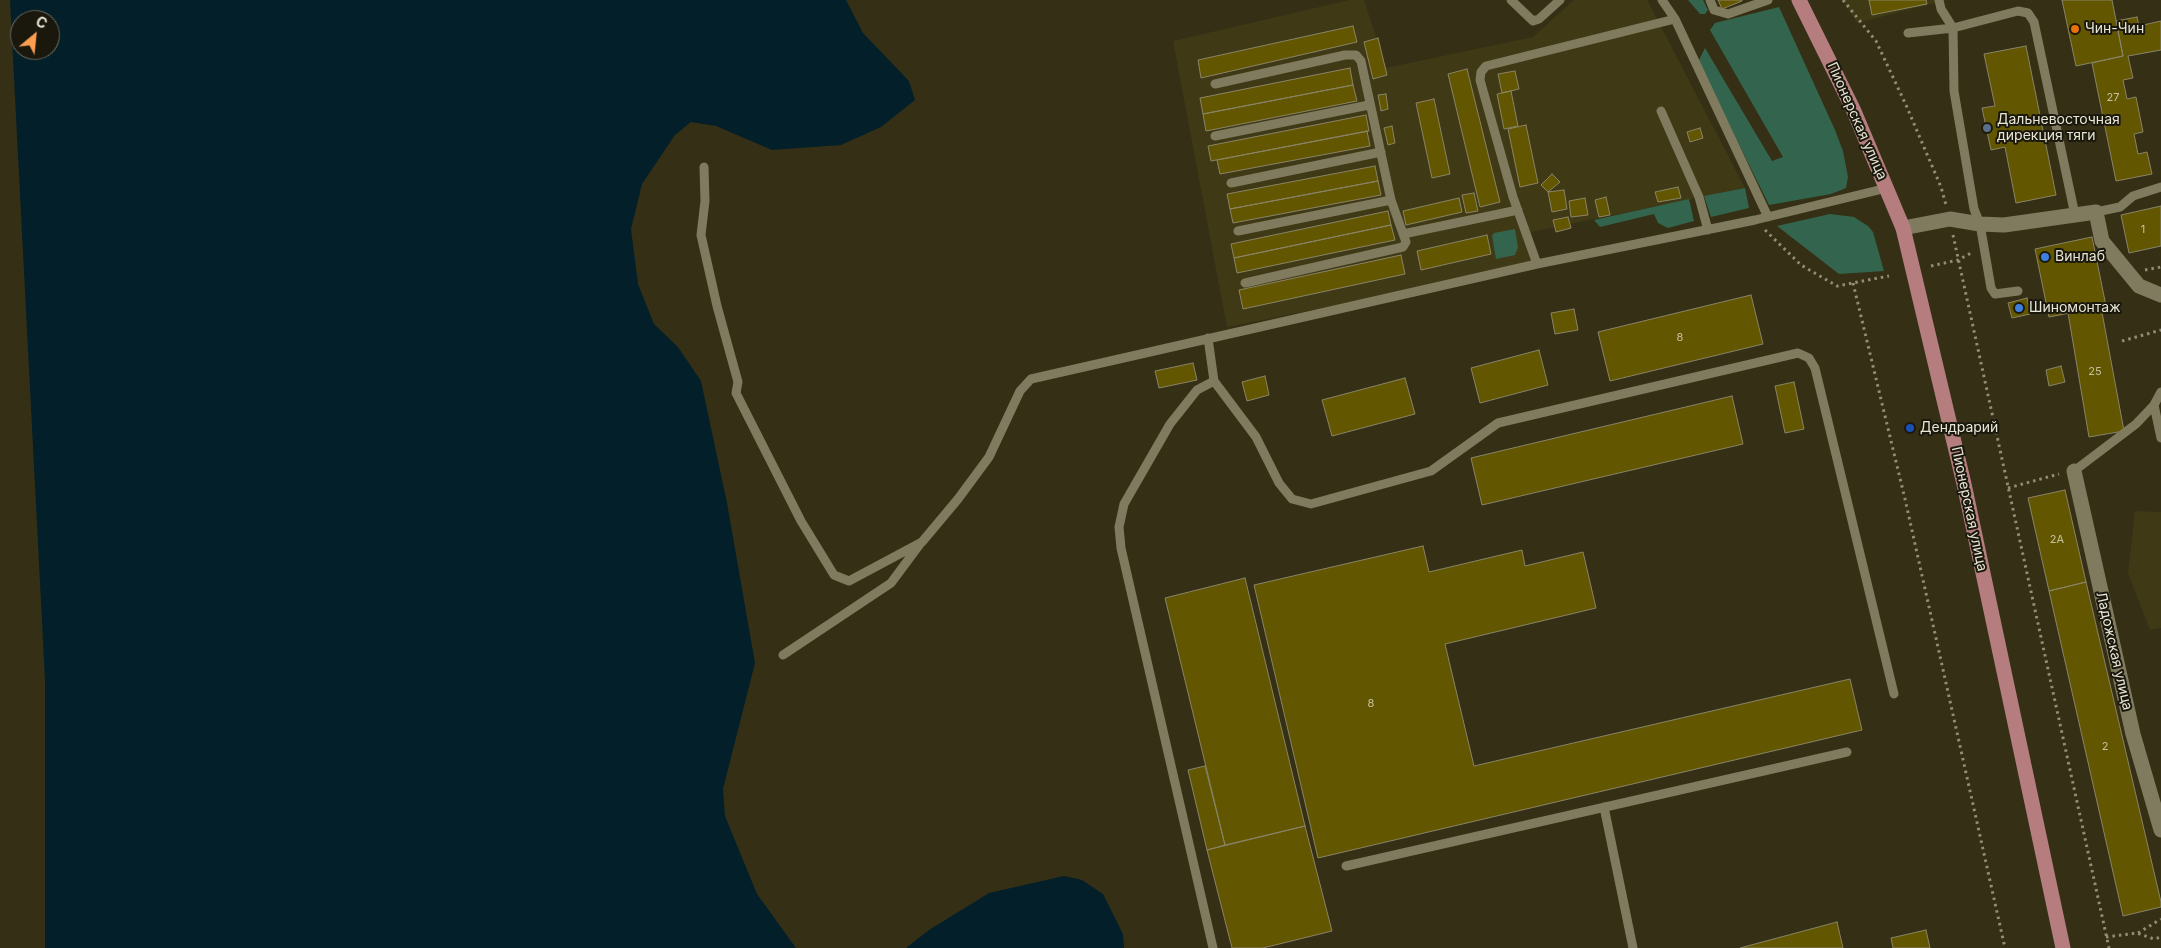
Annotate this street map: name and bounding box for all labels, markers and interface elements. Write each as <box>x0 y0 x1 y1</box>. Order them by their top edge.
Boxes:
north arrow <box>10 10 60 60</box>
text: С <box>33 12 50 32</box>
place label: Чин-Чин <box>2085 21 2144 37</box>
marker: Чин-Чин <box>2069 23 2081 35</box>
street label: Пионерская улица <box>1823 60 1891 182</box>
house number: 27 <box>2107 91 2119 105</box>
place label: Дальневосточная дирекция тяги <box>1997 112 2120 144</box>
marker: Дальневосточная дирекция тяги <box>1981 122 1993 134</box>
house number: 1 <box>2141 223 2145 237</box>
place label: Винлаб <box>2055 249 2105 265</box>
marker: Винлаб <box>2039 251 2051 263</box>
place label: Шиномонтаж <box>2029 300 2121 316</box>
marker: Шиномонтаж <box>2013 302 2025 314</box>
house number: 8 <box>1677 331 1683 345</box>
house number: 25 <box>2088 365 2102 379</box>
place label: Дендрарий <box>1920 420 1998 436</box>
marker: Дендрарий <box>1904 422 1916 434</box>
street label: Пионерская улица <box>1948 445 1990 573</box>
house number: 2А <box>2050 533 2064 547</box>
street label: Ладожская улица <box>2092 590 2136 712</box>
house number: 8 <box>1368 697 1374 711</box>
house number: 2 <box>2102 740 2108 754</box>

